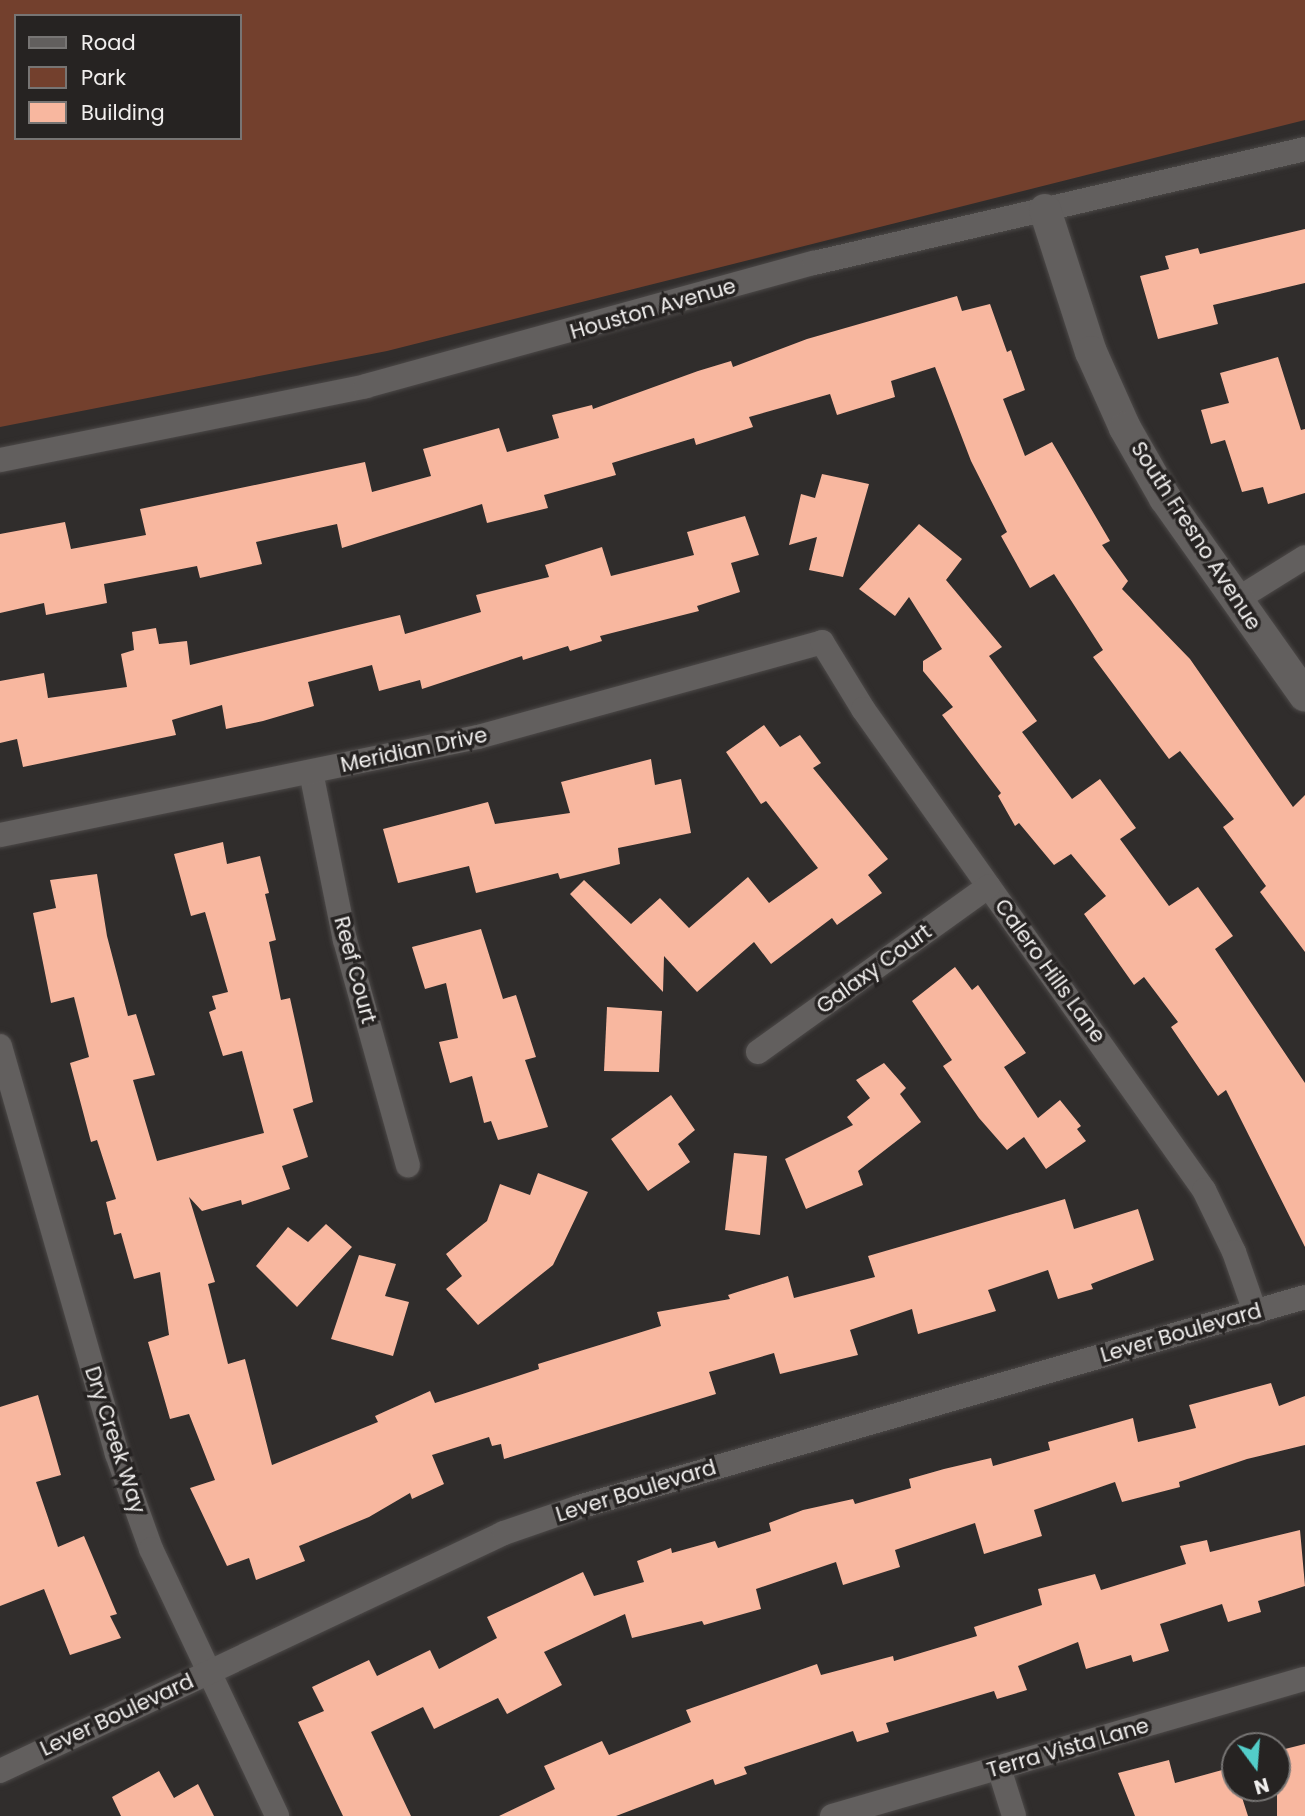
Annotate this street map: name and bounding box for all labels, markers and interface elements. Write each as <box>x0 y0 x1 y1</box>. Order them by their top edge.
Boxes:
legend <box>14 14 242 140</box>
text: Road <box>81 28 136 57</box>
text: Park <box>81 63 126 92</box>
text: Building <box>81 98 165 127</box>
street label: Houston Avenue <box>567 273 739 345</box>
street label: South Fresno Avenue <box>1126 437 1266 635</box>
street label: Meridian Drive <box>338 722 490 778</box>
street label: Calero Hills Lane <box>989 894 1111 1048</box>
street label: Reef Court <box>329 914 381 1026</box>
street label: Galaxy Court <box>812 919 936 1019</box>
street label: Lever Boulevard <box>1098 1298 1264 1368</box>
street label: Dry Creek Way <box>79 1363 151 1517</box>
street label: Lever Boulevard <box>553 1455 719 1527</box>
street label: Lever Boulevard <box>36 1668 198 1762</box>
street label: Terra Vista Lane <box>984 1713 1152 1783</box>
north arrow <box>1221 1732 1291 1802</box>
text: N <box>1251 1771 1272 1801</box>

